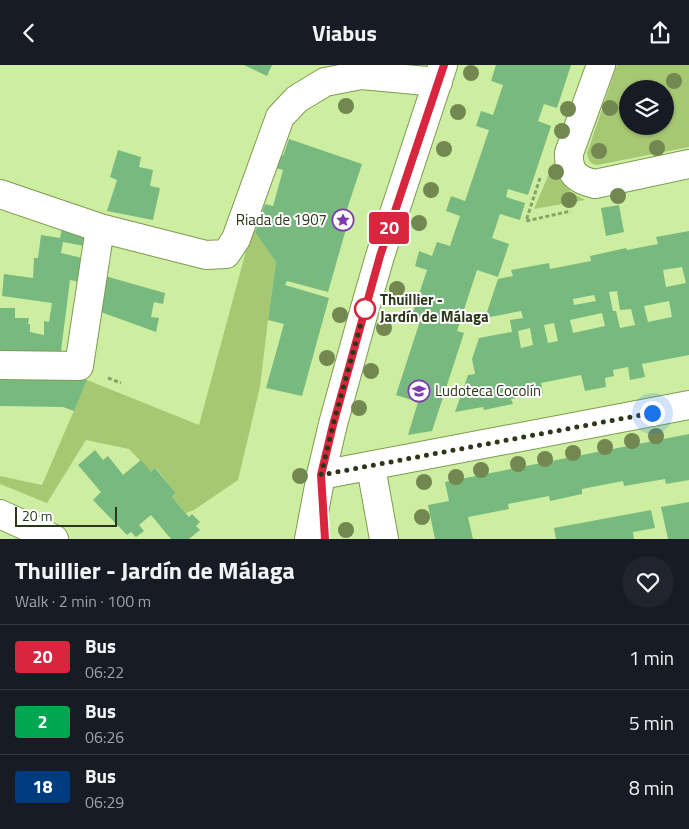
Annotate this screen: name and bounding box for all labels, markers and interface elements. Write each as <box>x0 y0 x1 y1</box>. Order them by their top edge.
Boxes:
text: Viabus <box>312 16 377 50</box>
icon: back <box>15 19 43 47</box>
icon: share <box>646 19 674 47</box>
map controls <box>619 80 674 135</box>
button: layers <box>619 80 674 135</box>
place label: Riada de 1907 <box>236 208 327 231</box>
place icon: Riada de 1907 <box>331 208 355 232</box>
line badge: 20 <box>366 212 412 244</box>
text: 20 <box>379 214 399 241</box>
place label: Thuillier - Jardín de Málaga <box>380 288 489 328</box>
marker: Thuillier - Jardín de Málaga <box>354 298 376 320</box>
school or university icon: Ludoteca Cocolín <box>407 379 431 403</box>
place label: Ludoteca Cocolín <box>435 379 541 402</box>
your location <box>640 401 665 426</box>
scale bar <box>15 504 118 527</box>
text: 20 m <box>22 505 52 526</box>
text: Thuillier - Jardín de Málaga <box>15 552 295 588</box>
button: heart <box>622 556 674 608</box>
text: Walk · 2 min · 100 m <box>15 589 151 613</box>
text: Bus <box>85 631 116 660</box>
text: 20 <box>32 643 53 670</box>
text: 1 min <box>629 643 674 672</box>
text: 06:22 <box>85 660 124 684</box>
text: Bus <box>85 696 116 725</box>
text: 2 <box>37 708 48 735</box>
text: 5 min <box>629 708 674 737</box>
text: 06:26 <box>85 725 124 749</box>
text: Bus <box>85 761 116 790</box>
text: 18 <box>32 773 53 800</box>
text: 8 min <box>629 773 674 802</box>
text: 06:29 <box>85 790 124 814</box>

